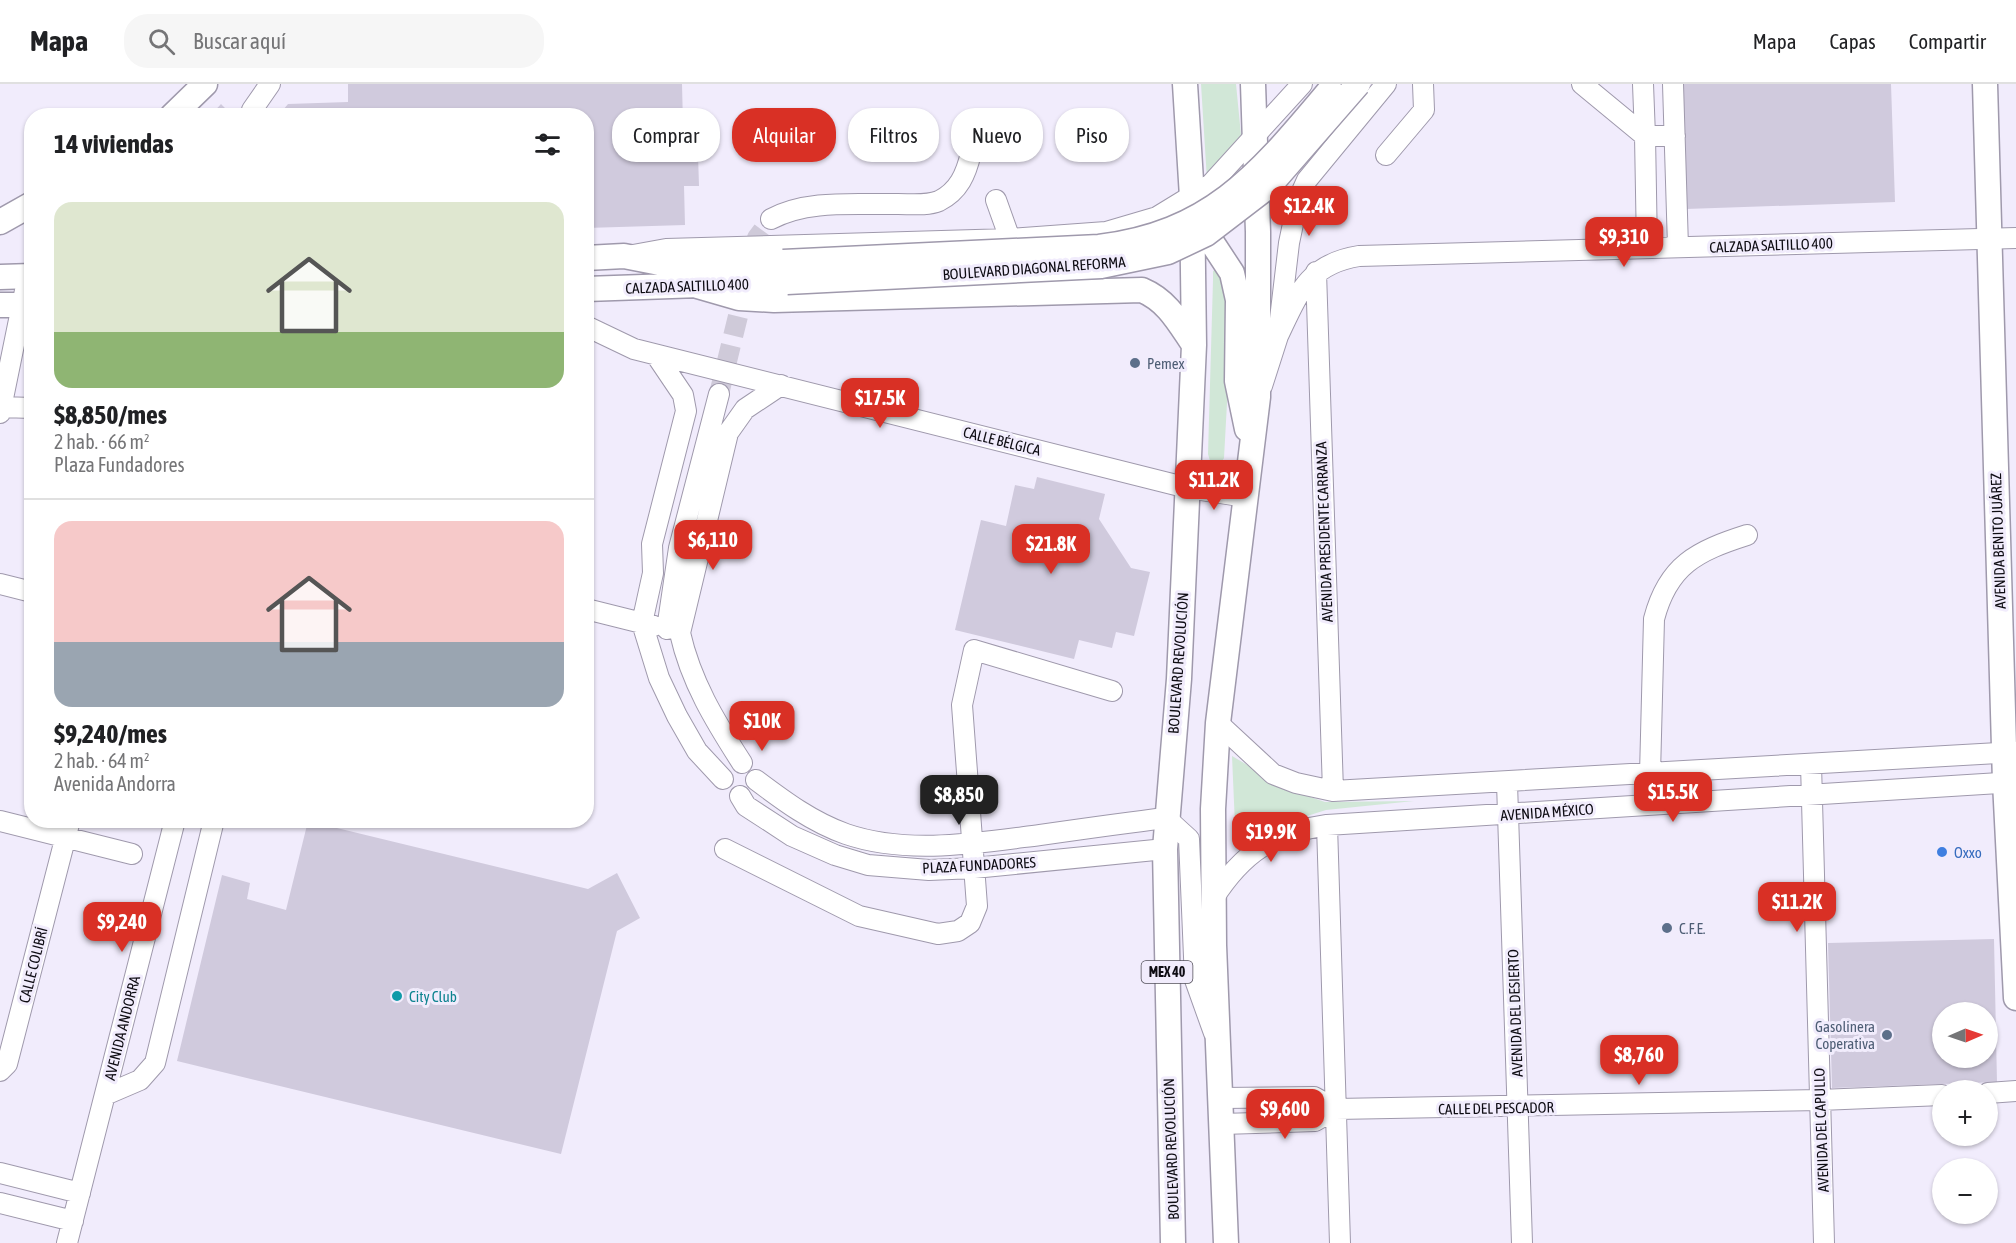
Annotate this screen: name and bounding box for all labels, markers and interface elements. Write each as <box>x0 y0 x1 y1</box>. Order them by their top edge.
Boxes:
search box <box>124 14 544 68</box>
text: Mapa <box>30 25 88 57</box>
icon: search <box>145 25 178 58</box>
text: Buscar aquí <box>193 28 286 54</box>
text: Mapa <box>1753 29 1796 53</box>
text: Capas <box>1829 29 1876 53</box>
text: Compartir <box>1909 29 1986 53</box>
chip: Comprar <box>612 108 720 162</box>
chip: Alquilar <box>732 108 836 162</box>
chip: Filtros <box>848 108 939 162</box>
chip: Nuevo <box>951 108 1043 162</box>
chip: Piso <box>1055 108 1129 162</box>
icon: filters <box>531 128 564 161</box>
text: 14 viviendas <box>54 129 173 159</box>
pin: $12.4K <box>1260 186 1358 237</box>
text: $12.4K <box>1284 194 1334 217</box>
pin: $9,310 <box>1575 217 1673 268</box>
text: $9,310 <box>1599 225 1649 248</box>
street label: CALZADA SALTILLO 400 <box>1709 234 1833 256</box>
icon: home <box>255 241 363 349</box>
street label: BOULEVARD DIAGONAL REFORMA <box>942 253 1127 283</box>
street label: CALZADA SALTILLO 400 <box>625 275 749 297</box>
place label: Pemex <box>1147 355 1185 372</box>
marker: Pemex <box>1128 356 1142 370</box>
pin: $17.5K <box>831 378 929 429</box>
text: $17.5K <box>855 386 905 409</box>
text: $8,850/mes <box>54 400 167 430</box>
street label: CALLE BÉLGICA <box>962 423 1043 459</box>
text: 2 hab. · 66 m² <box>54 430 149 453</box>
street label: AVENIDA PRESIDENTE CARRANZA <box>1312 441 1336 623</box>
text: Plaza Fundadores <box>54 453 185 476</box>
pin: $11.2K <box>1165 460 1263 511</box>
text: $11.2K <box>1189 468 1239 491</box>
street label: AVENIDA BENITO JUÁREZ <box>1987 472 2009 609</box>
pin: $6,110 <box>664 520 762 571</box>
pin: $21.8K <box>1002 524 1100 575</box>
text: $6,110 <box>688 528 738 551</box>
text: $21.8K <box>1026 532 1076 555</box>
icon: home <box>255 560 363 668</box>
street label: BOULEVARD REVOLUCIÓN <box>1165 592 1191 734</box>
pin: $10K <box>726 701 798 752</box>
text: $10K <box>744 709 781 732</box>
text: $9,240/mes <box>54 719 167 749</box>
text: 2 hab. · 64 m² <box>54 749 149 772</box>
text: Avenida Andorra <box>54 772 176 795</box>
pin: $15.5K <box>1624 772 1722 823</box>
pin: $8,850 <box>910 775 1008 826</box>
text: $15.5K <box>1648 780 1698 803</box>
text: $8,850 <box>934 783 984 806</box>
street label: AVENIDA MÉXICO <box>1500 800 1594 824</box>
pin: $19.9K <box>1222 812 1320 863</box>
text: $19.9K <box>1246 820 1296 843</box>
place label: Oxxo <box>1954 844 1982 861</box>
marker: Oxxo <box>1935 845 1949 859</box>
street label: PLAZA FUNDADORES <box>922 854 1036 876</box>
pin: $11.2K <box>1748 882 1846 933</box>
text: $11.2K <box>1772 890 1822 913</box>
pin: $9,240 <box>73 902 171 953</box>
text: $9,240 <box>97 910 147 933</box>
place label: C.F.E. <box>1679 920 1706 937</box>
marker: C.F.E. <box>1660 921 1674 935</box>
street label: CALLE COLIBRÍ <box>15 925 51 1005</box>
street label: AVENIDA DEL DESIERTO <box>1504 949 1526 1077</box>
road number: MEX 40 <box>1142 961 1192 983</box>
street label: AVENIDA ANDORRA <box>101 973 143 1082</box>
place label: City Club <box>409 988 457 1005</box>
marker: City Club <box>390 989 404 1003</box>
north arrow <box>1932 1002 1998 1068</box>
map controls <box>1932 1002 1998 1224</box>
place label: Gasolinera Coperativa <box>1815 1018 1875 1052</box>
marker: Gasolinera Coperativa <box>1880 1028 1894 1042</box>
pin: $8,760 <box>1590 1035 1688 1086</box>
text: $8,760 <box>1614 1043 1664 1066</box>
street label: AVENIDA DEL CAPULLO <box>1810 1067 1832 1192</box>
street label: BOULEVARD REVOLUCIÓN <box>1160 1078 1182 1220</box>
button: + <box>1932 1080 1998 1146</box>
pin: $9,600 <box>1236 1089 1334 1140</box>
text: $9,600 <box>1260 1097 1310 1120</box>
street label: CALLE DEL PESCADOR <box>1438 1098 1554 1118</box>
button: − <box>1932 1158 1998 1224</box>

